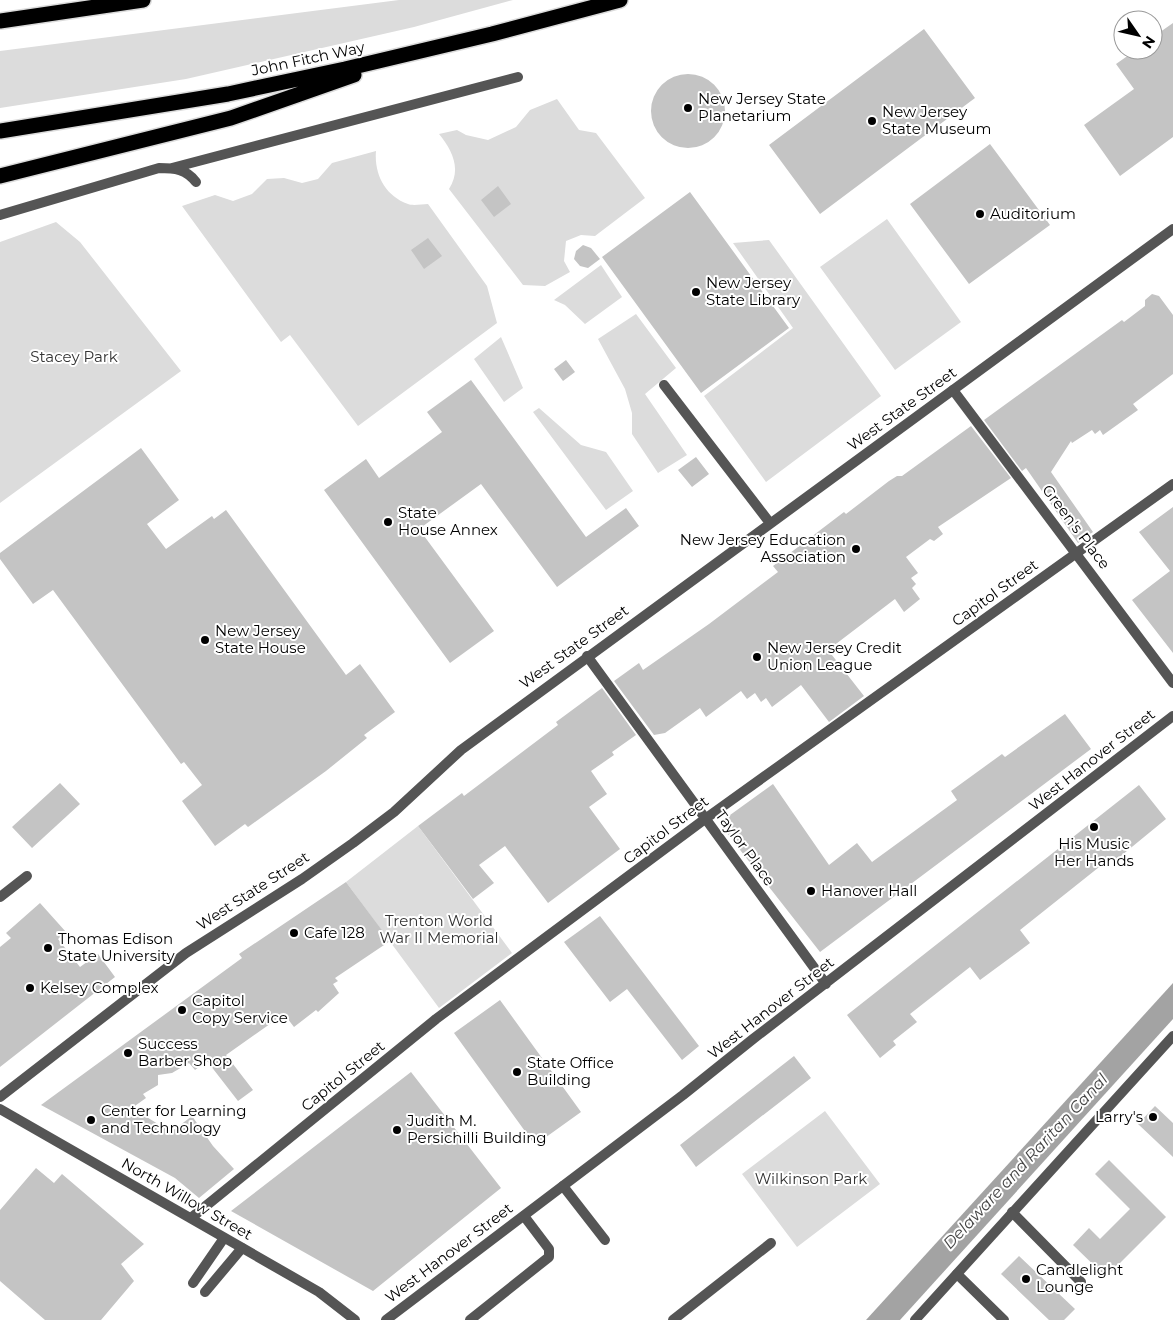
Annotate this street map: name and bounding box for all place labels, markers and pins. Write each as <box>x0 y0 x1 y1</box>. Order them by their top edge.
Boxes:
place label: New Jersey State Planetarium <box>698 89 826 125</box>
marker: New Jersey State Planetarium <box>682 102 694 114</box>
place label: New Jersey State Museum <box>882 102 991 138</box>
marker: New Jersey State Museum <box>866 115 878 127</box>
place label: Auditorium <box>990 204 1076 223</box>
marker: Auditorium <box>974 208 986 220</box>
place label: New Jersey State Library <box>706 273 801 309</box>
marker: New Jersey State Library <box>690 286 702 298</box>
place label: State House Annex <box>398 503 498 539</box>
marker: State House Annex <box>382 516 394 528</box>
place label: New Jersey Education Association <box>680 530 846 566</box>
marker: New Jersey Education Association <box>850 543 862 555</box>
place label: New Jersey State House <box>215 621 306 657</box>
marker: New Jersey State House <box>199 634 211 646</box>
place label: New Jersey Credit Union League <box>767 638 902 674</box>
marker: New Jersey Credit Union League <box>751 651 763 663</box>
marker: His Music Her Hands <box>1088 821 1100 833</box>
place label: His Music Her Hands <box>1054 834 1134 870</box>
place label: Hanover Hall <box>821 881 917 900</box>
marker: Hanover Hall <box>805 885 817 897</box>
place label: Cafe 128 <box>304 923 365 942</box>
marker: Cafe 128 <box>288 927 300 939</box>
place label: Thomas Edison State University <box>58 929 175 965</box>
marker: Thomas Edison State University <box>42 942 54 954</box>
place label: Kelsey Complex <box>40 978 158 997</box>
marker: Kelsey Complex <box>24 982 36 994</box>
place label: Capitol Copy Service <box>192 991 288 1027</box>
marker: Capitol Copy Service <box>176 1004 188 1016</box>
place label: Success Barber Shop <box>138 1034 232 1070</box>
marker: Success Barber Shop <box>122 1047 134 1059</box>
place label: State Office Building <box>527 1053 614 1089</box>
marker: State Office Building <box>511 1066 523 1078</box>
place label: Center for Learning and Technology <box>101 1101 247 1137</box>
place label: Larry's <box>1095 1107 1143 1126</box>
place label: Judith M. Persichilli Building <box>406 1111 547 1147</box>
marker: Larry's <box>1147 1111 1159 1123</box>
marker: Center for Learning and Technology <box>85 1114 97 1126</box>
marker: Judith M. Persichilli Building <box>391 1124 403 1136</box>
place label: Candlelight Lounge <box>1036 1260 1123 1296</box>
marker: Candlelight Lounge <box>1020 1273 1032 1285</box>

